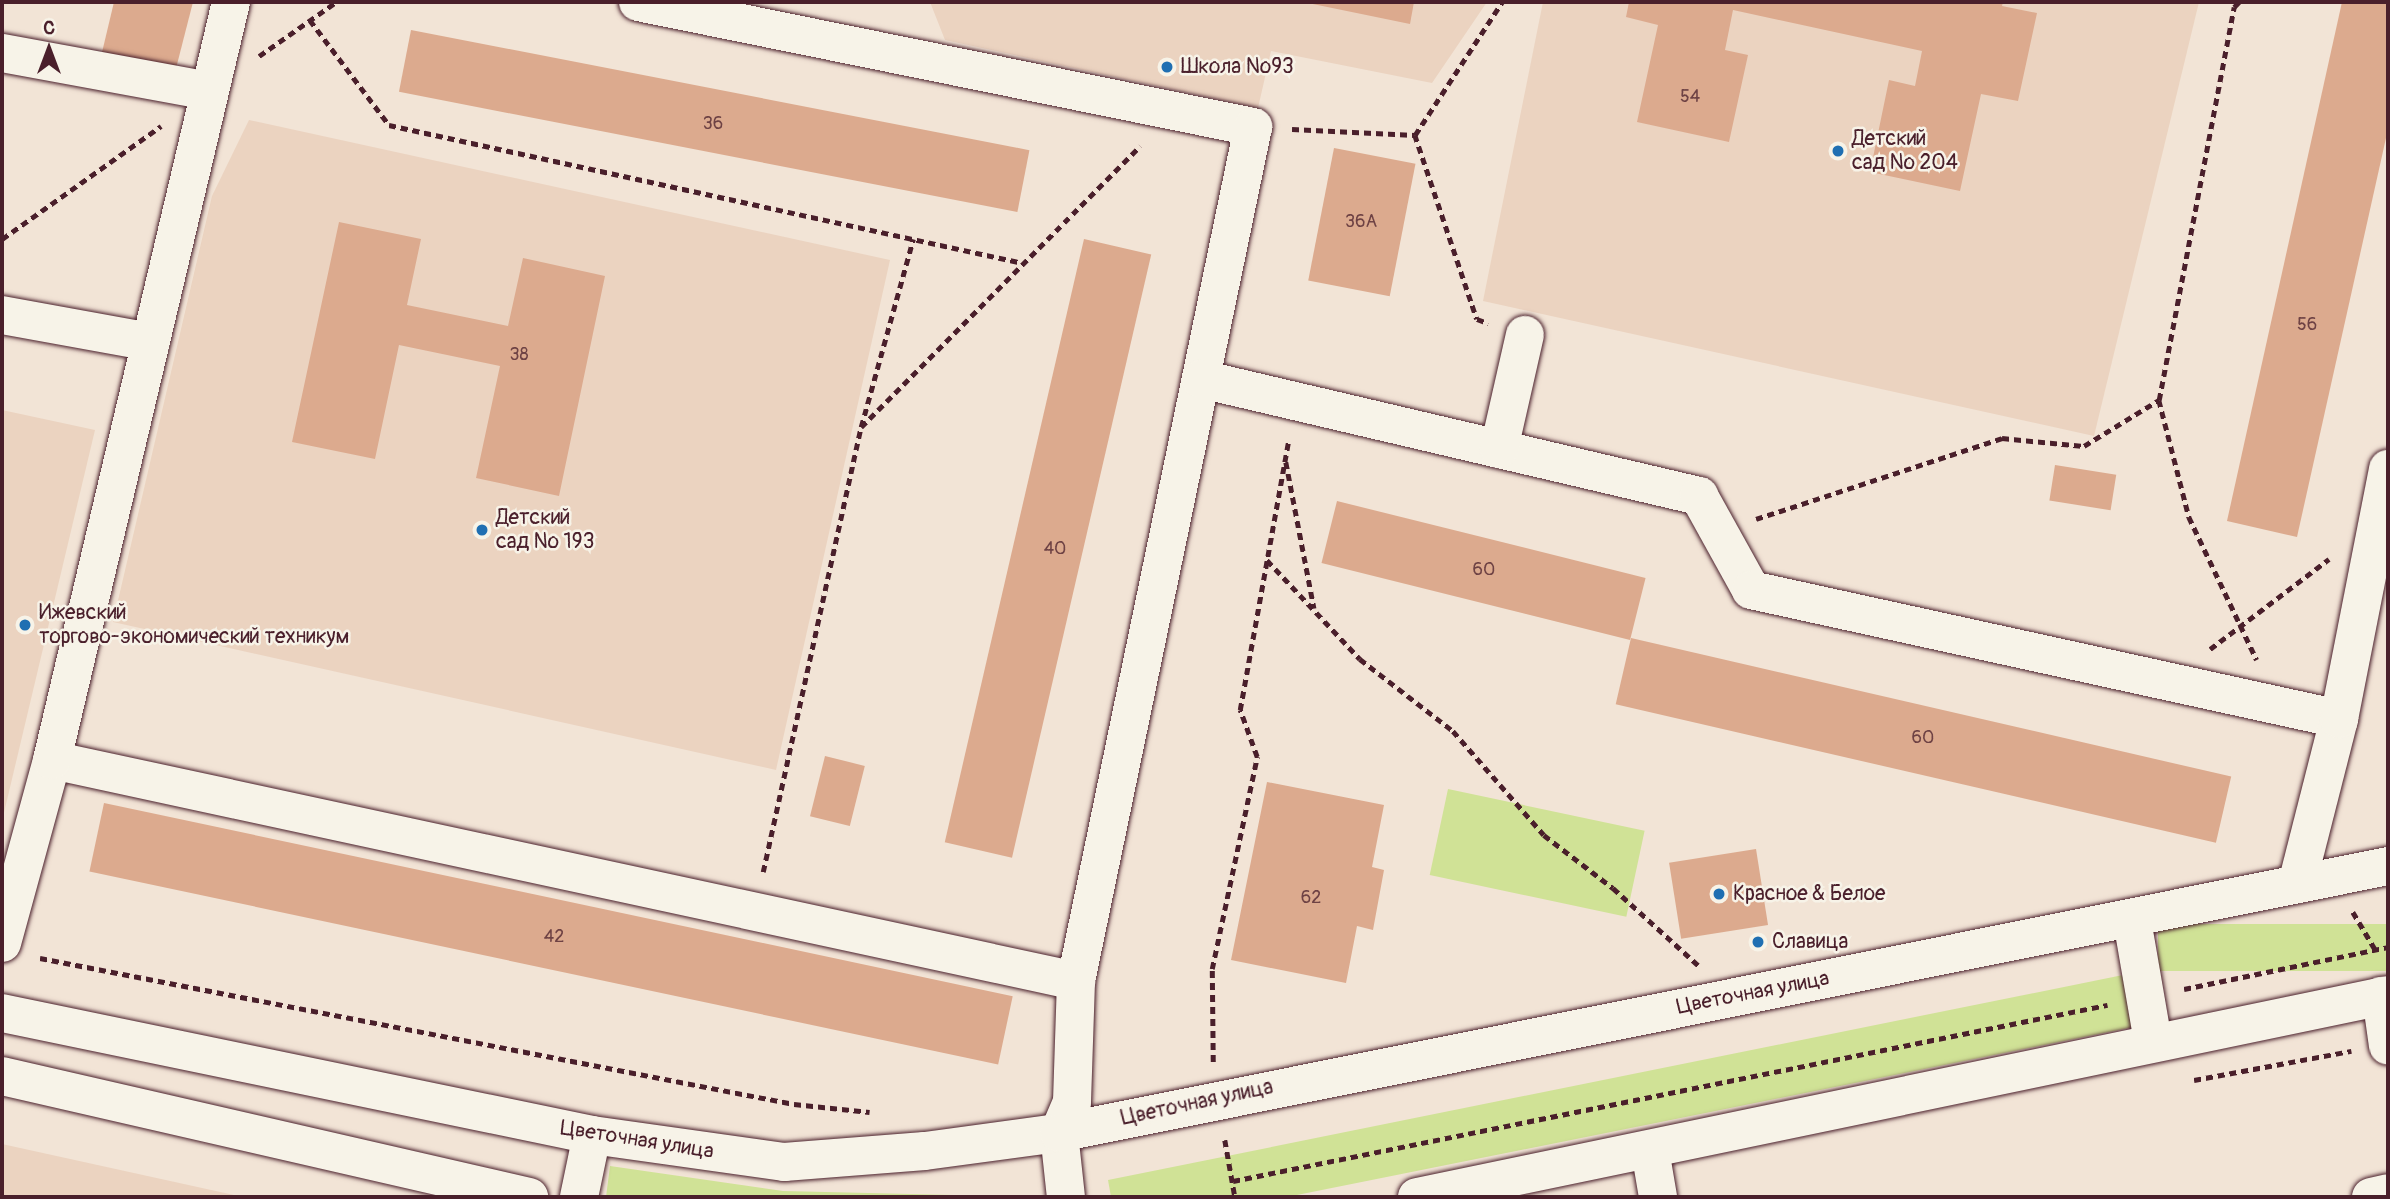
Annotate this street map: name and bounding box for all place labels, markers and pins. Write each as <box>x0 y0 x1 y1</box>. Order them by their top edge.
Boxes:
place label: Школа №93 <box>1181 54 1294 80</box>
marker: Школа №93 <box>1159 59 1175 75</box>
place label: Детский сад № 204 <box>1852 126 1958 176</box>
marker: Детский сад № 204 <box>1830 143 1846 159</box>
place label: Детский сад № 193 <box>496 505 594 555</box>
marker: Детский сад № 193 <box>474 522 490 538</box>
place label: Ижевский торгово-экономический техникум <box>39 600 349 650</box>
marker: Ижевский торгово-экономический техникум <box>17 617 33 633</box>
place label: Красное & Белое <box>1733 881 1885 907</box>
marker: Красное & Белое <box>1711 886 1727 902</box>
place label: Славица <box>1772 929 1848 955</box>
marker: Славица <box>1750 934 1766 950</box>

